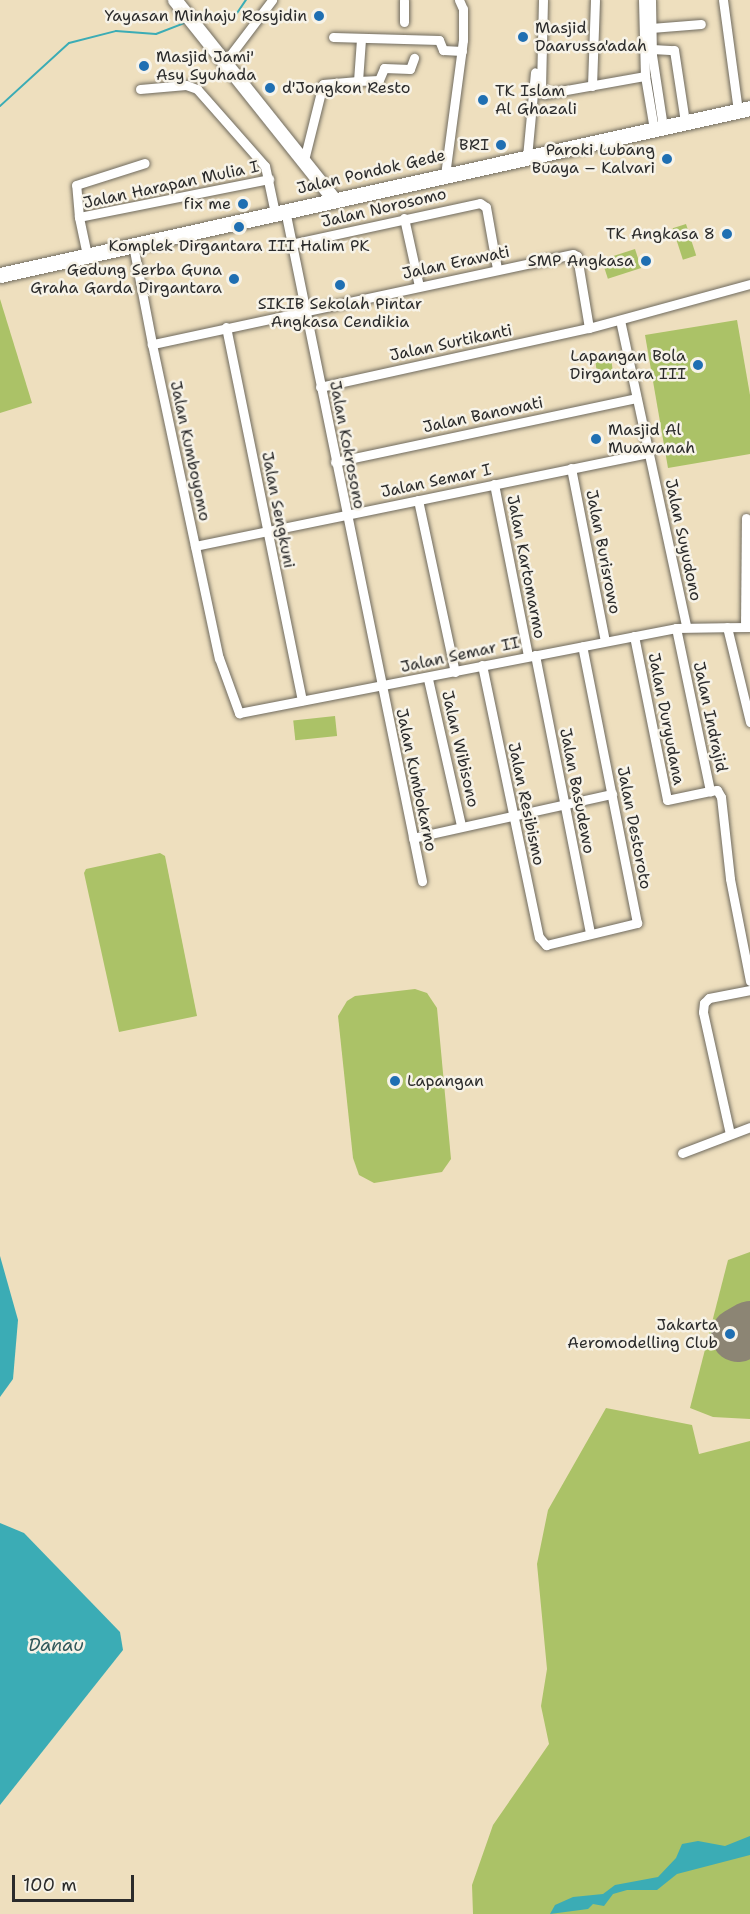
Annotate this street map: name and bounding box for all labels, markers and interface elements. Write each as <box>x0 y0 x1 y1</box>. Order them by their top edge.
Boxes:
place label: Yayasan Minhaju Rosyidin <box>105 6 307 26</box>
marker: Yayasan Minhaju Rosyidin <box>312 9 326 23</box>
place label: Masjid Daarussa'adah <box>535 18 647 56</box>
marker: Masjid Daarussa'adah <box>516 30 530 44</box>
place label: Masjid Jami' Asy Syuhada <box>156 47 256 85</box>
marker: Masjid Jami' Asy Syuhada <box>137 59 151 73</box>
place label: d'Jongkon Resto <box>282 78 410 98</box>
marker: d'Jongkon Resto <box>263 81 277 95</box>
place label: TK Islam Al Ghazali <box>495 81 577 119</box>
marker: TK Islam Al Ghazali <box>476 93 490 107</box>
place label: BRI <box>459 135 489 155</box>
marker: BRI <box>494 138 508 152</box>
place label: Paroki Lubang Buaya – Kalvari <box>532 140 655 178</box>
street label: Jalan Pondok Gede <box>295 146 447 198</box>
marker: Paroki Lubang Buaya – Kalvari <box>660 152 674 166</box>
street label: Jalan Harapan Mulia I <box>81 157 261 213</box>
street label: Jalan Norosomo <box>320 184 448 232</box>
place label: fix me <box>184 194 231 214</box>
marker: fix me <box>236 197 250 211</box>
marker: Komplek Dirgantara III Halim PK <box>232 220 246 234</box>
place label: TK Angkasa 8 <box>606 224 715 244</box>
marker: TK Angkasa 8 <box>720 227 734 241</box>
place label: Komplek Dirgantara III Halim PK <box>108 236 370 256</box>
street label: Jalan Erawati <box>401 242 511 284</box>
place label: SMP Angkasa <box>528 251 634 271</box>
marker: SMP Angkasa <box>639 254 653 268</box>
place label: Gedung Serba Guna Graha Garda Dirgantara <box>30 260 222 298</box>
marker: Gedung Serba Guna Graha Garda Dirgantara <box>227 272 241 286</box>
marker: SIKIB Sekolah Pintar Angkasa Cendikia <box>333 278 347 292</box>
place label: SIKIB Sekolah Pintar Angkasa Cendikia <box>258 294 422 332</box>
street label: Jalan Surtikanti <box>388 321 514 365</box>
place label: Lapangan Bola Dirgantara III <box>570 346 686 384</box>
marker: Lapangan Bola Dirgantara III <box>691 358 705 372</box>
street label: Jalan Kumboyomo <box>166 379 214 523</box>
street label: Jalan Kokrosono <box>325 379 369 511</box>
street label: Jalan Banowati <box>421 393 545 437</box>
place label: Masjid Al Muawanah <box>608 420 695 458</box>
marker: Masjid Al Muawanah <box>589 432 603 446</box>
street label: Jalan Sengkuni <box>257 450 299 570</box>
street label: Jalan Semar I <box>379 460 493 502</box>
street label: Jalan Suyudono <box>661 477 705 603</box>
street label: Jalan Burisrowo <box>582 488 624 616</box>
street label: Jalan Kartomarmo <box>503 494 549 640</box>
street label: Jalan Semar II <box>399 633 521 677</box>
street label: Jalan Duryudana <box>644 651 688 787</box>
street label: Jalan Indrajid <box>689 660 731 774</box>
street label: Jalan Wibisono <box>437 689 483 809</box>
street label: Jalan Kumbokarno <box>391 707 441 853</box>
street label: Jalan Basudewo <box>555 727 599 855</box>
street label: Jalan Resibismo <box>504 741 548 867</box>
street label: Jalan Destoroto <box>613 765 655 891</box>
place label: Lapangan <box>407 1071 484 1091</box>
marker: Lapangan <box>388 1074 402 1088</box>
place label: Jakarta Aeromodelling Club <box>567 1315 718 1353</box>
marker: Jakarta Aeromodelling Club <box>723 1327 737 1341</box>
water label: Danau <box>28 1634 84 1656</box>
scale bar <box>15 1863 136 1901</box>
text: 100 m <box>23 1873 77 1897</box>

